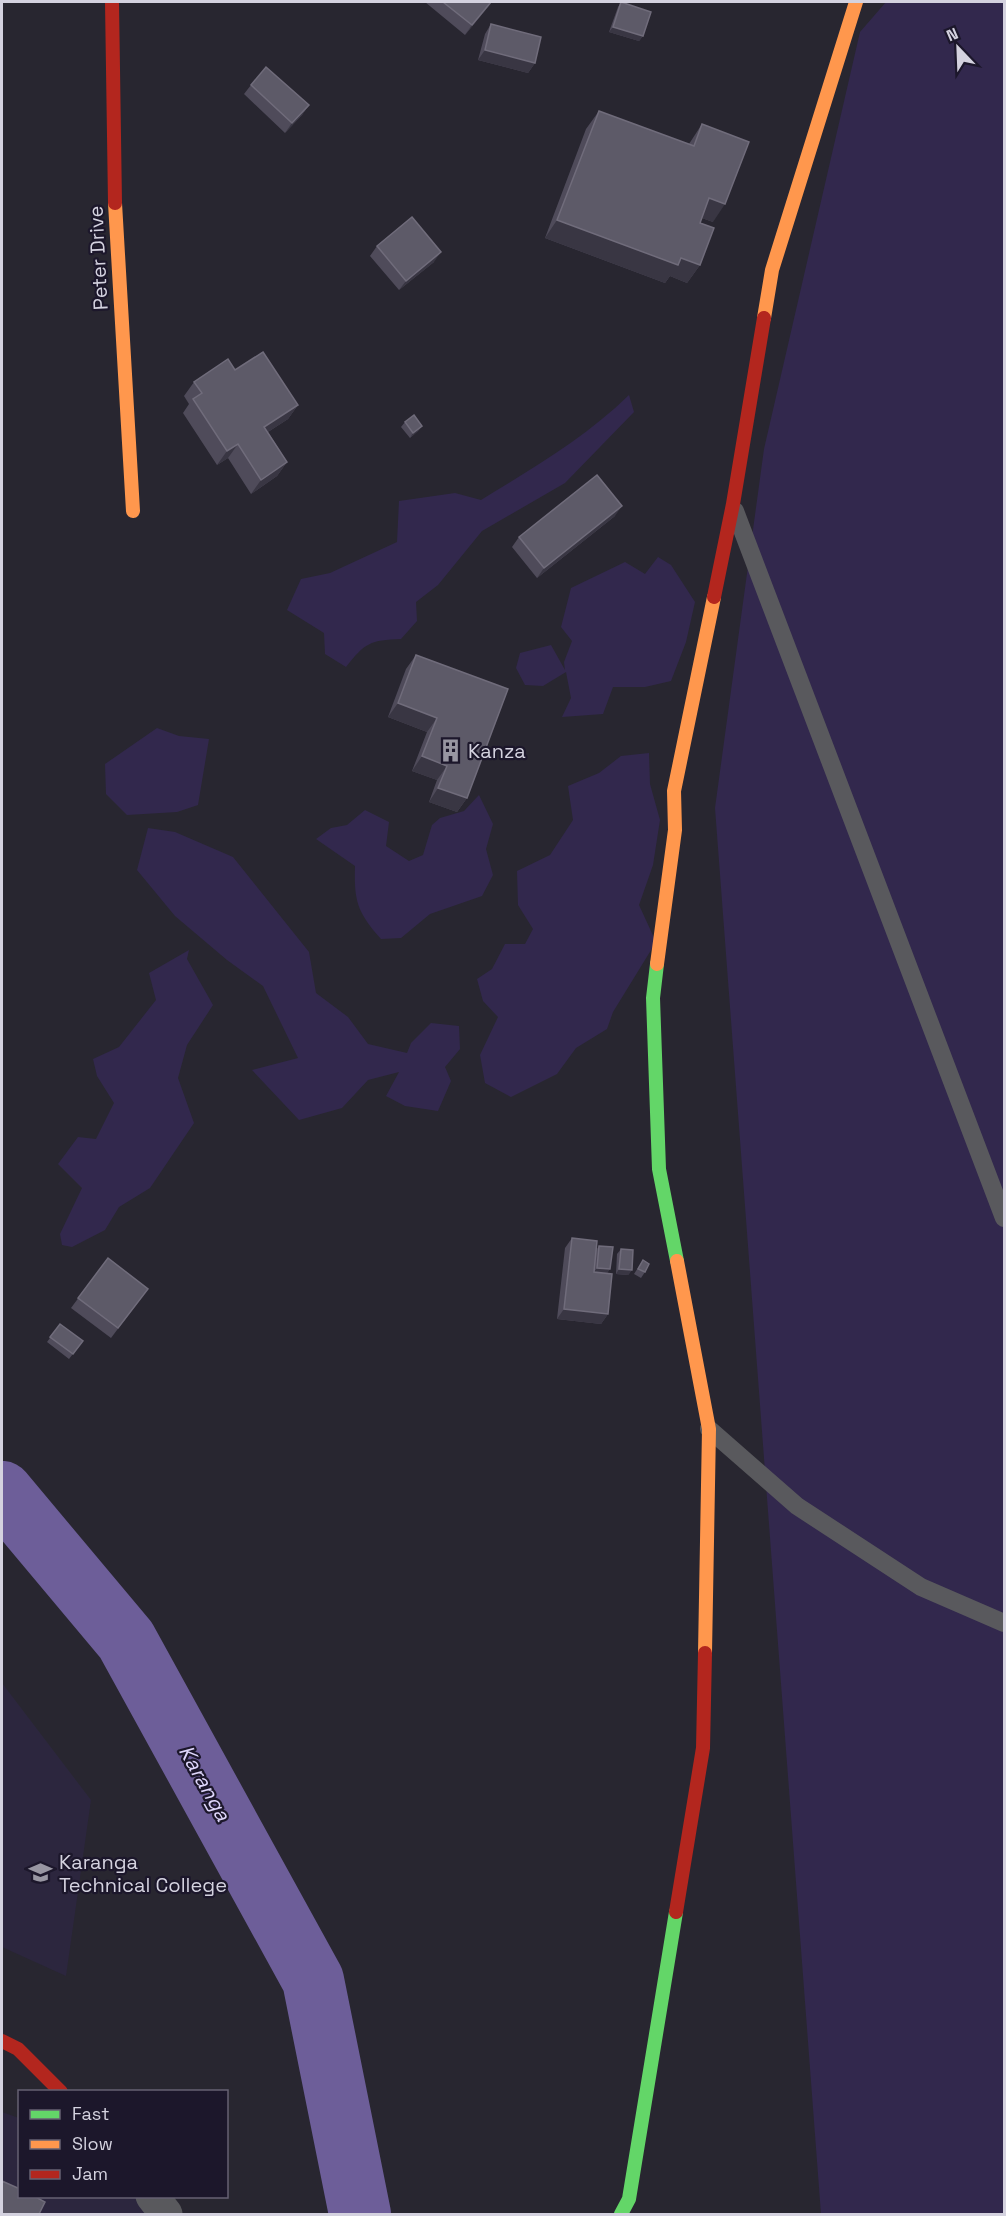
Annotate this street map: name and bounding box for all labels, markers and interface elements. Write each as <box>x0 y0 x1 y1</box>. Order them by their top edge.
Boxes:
north arrow <box>928 18 988 78</box>
text: N <box>943 23 961 46</box>
street label: Peter Drive <box>82 205 114 311</box>
building icon: Kanza <box>437 738 463 764</box>
place label: Kanza <box>468 738 526 764</box>
water label: Karanga <box>173 1740 237 1827</box>
place label: Karanga Technical College <box>59 1849 227 1898</box>
school or university icon: Karanga Technical College <box>28 1860 54 1886</box>
legend <box>18 2090 228 2198</box>
text: Fast <box>72 2102 109 2125</box>
text: Slow <box>72 2132 113 2155</box>
text: Jam <box>72 2162 108 2185</box>

